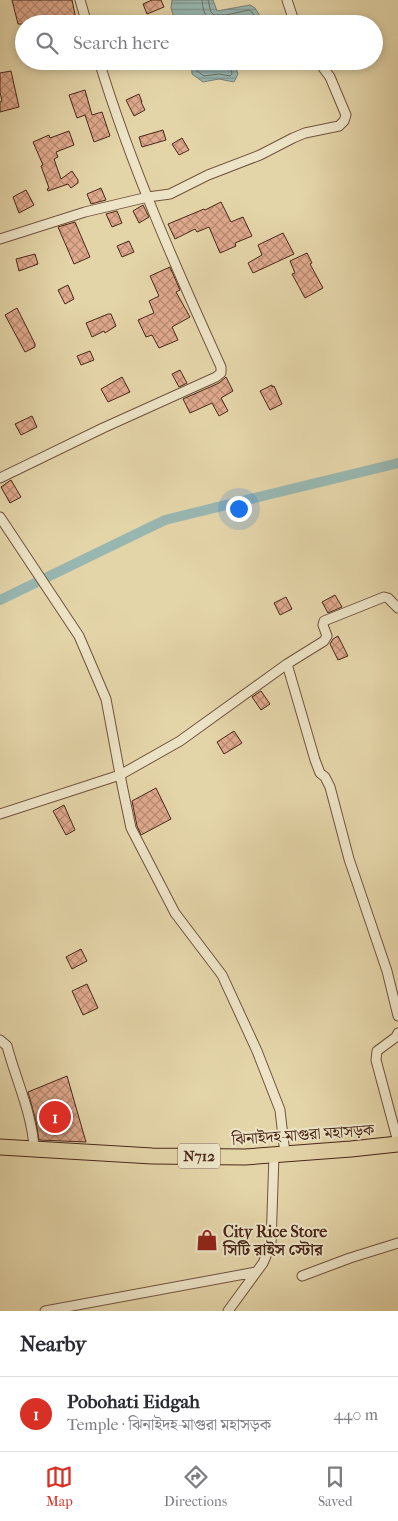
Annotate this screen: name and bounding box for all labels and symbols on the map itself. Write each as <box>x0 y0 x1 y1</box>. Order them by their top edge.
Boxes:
your location <box>226 496 252 522</box>
pin: 1 <box>39 1098 71 1136</box>
street label: ঝিনাইদহ-মাগুরা মহাসড়ক <box>230 1119 376 1149</box>
road number: N712 <box>178 1144 220 1168</box>
place label: City Rice Store সিটি রাইস স্টোর <box>222 1222 327 1259</box>
shop icon: City Rice Store সিটি রাইস স্টোর <box>194 1227 220 1253</box>

